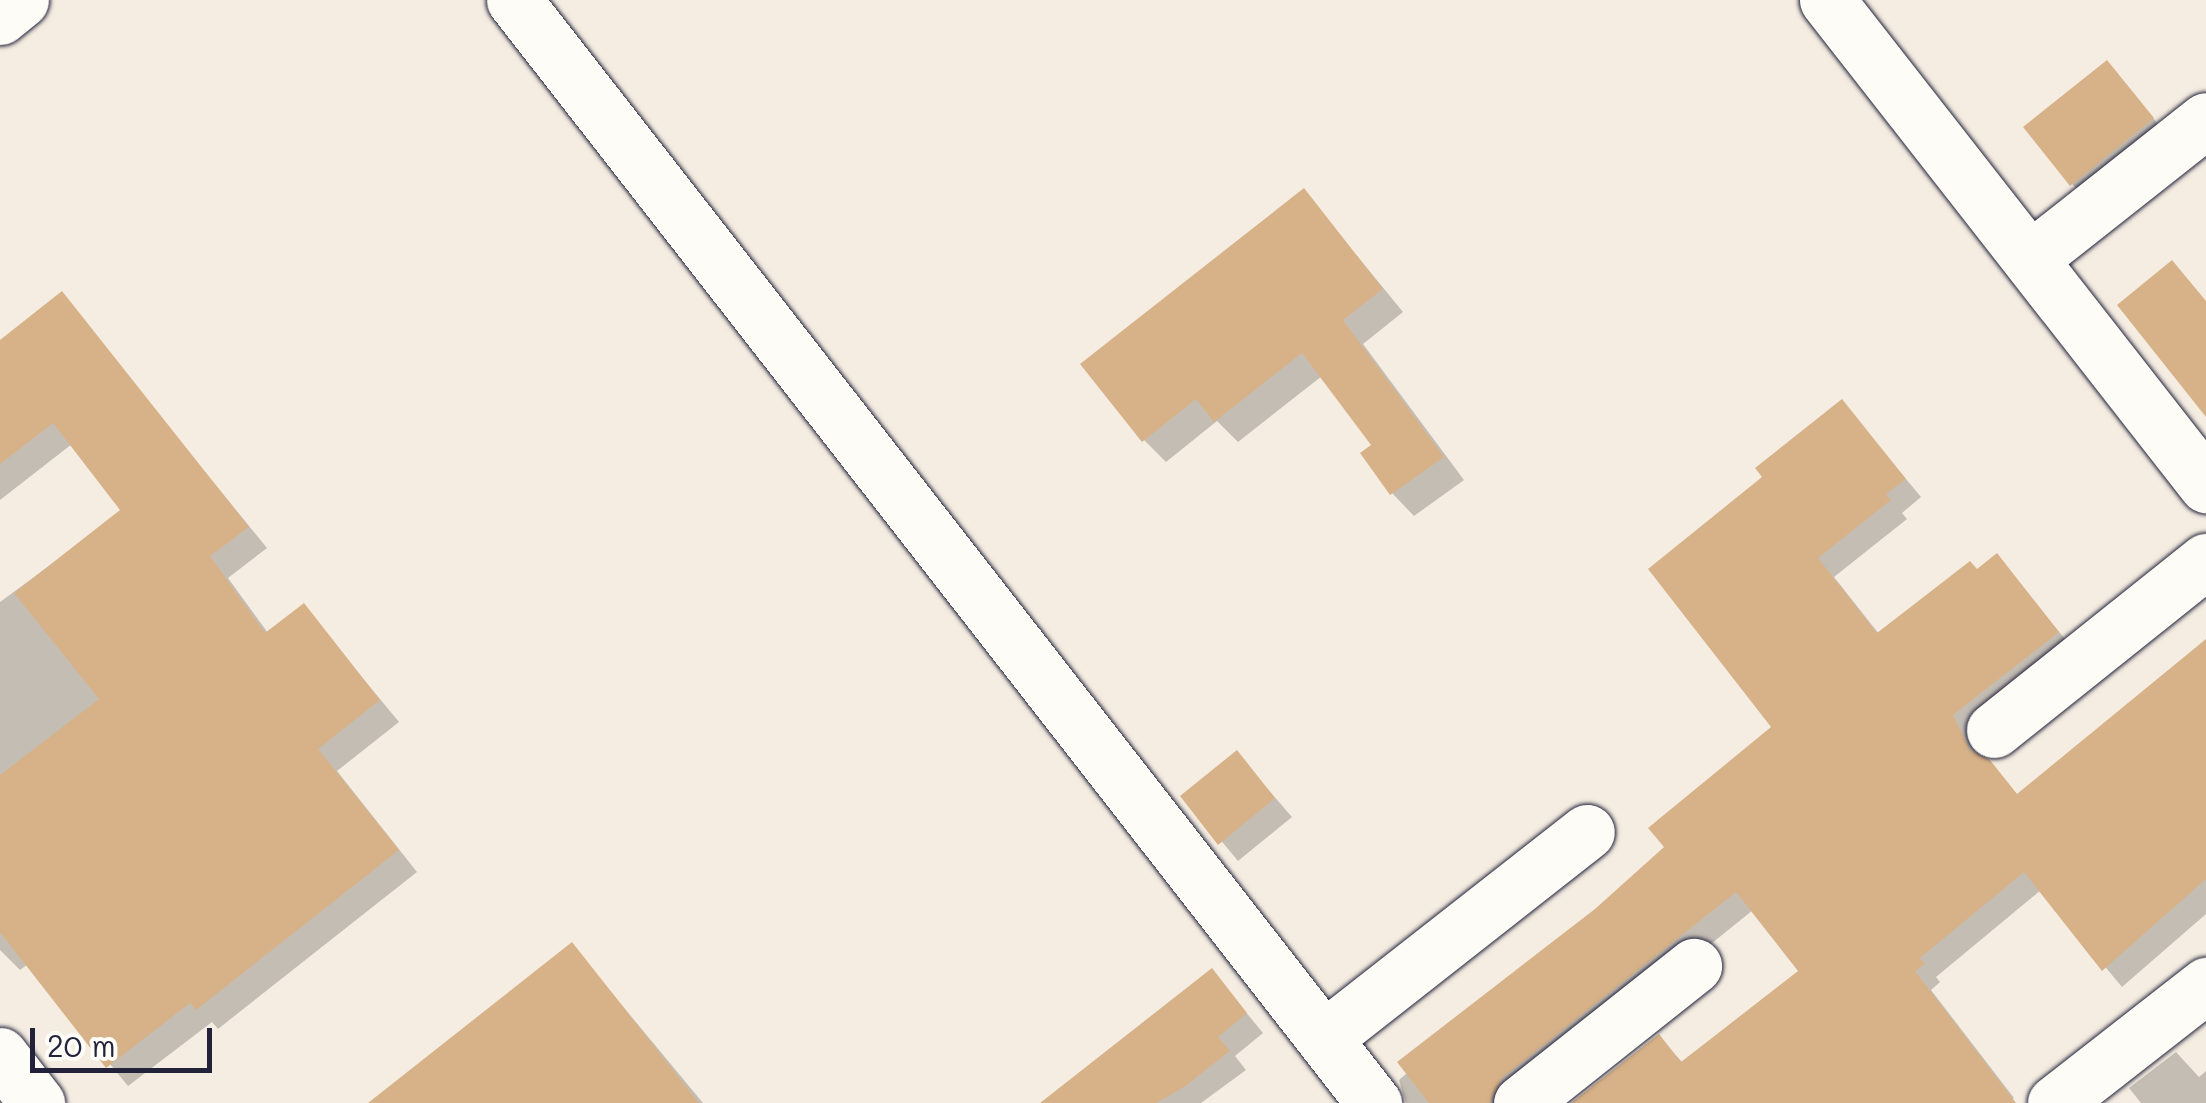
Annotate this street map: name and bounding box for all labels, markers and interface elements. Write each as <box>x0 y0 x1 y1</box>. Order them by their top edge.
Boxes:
scale bar <box>35 1008 218 1070</box>
text: 20 m <box>47 1025 116 1065</box>

